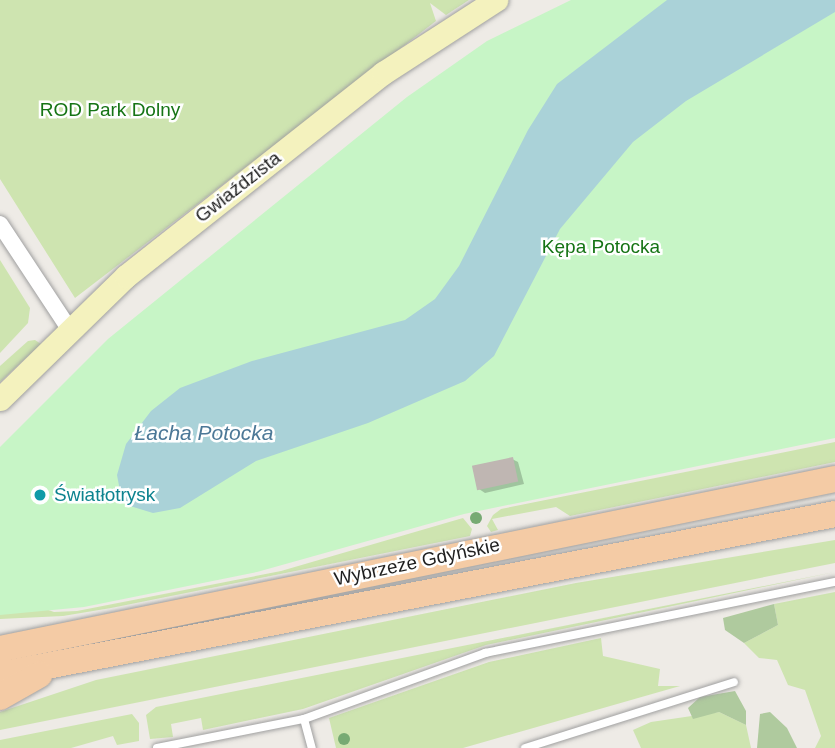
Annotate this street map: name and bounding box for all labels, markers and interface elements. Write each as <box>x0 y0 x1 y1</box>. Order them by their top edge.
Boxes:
park label: ROD Park Dolny <box>40 99 180 121</box>
street label: Gwiaździsta <box>191 146 285 228</box>
park label: Kępa Potocka <box>542 236 660 258</box>
water label: Łacha Potocka <box>135 420 273 446</box>
place label: Światłotrysk <box>54 484 155 506</box>
marker: Światłotrysk <box>32 487 48 503</box>
street label: Wybrzeże Gdyńskie <box>332 533 502 591</box>

